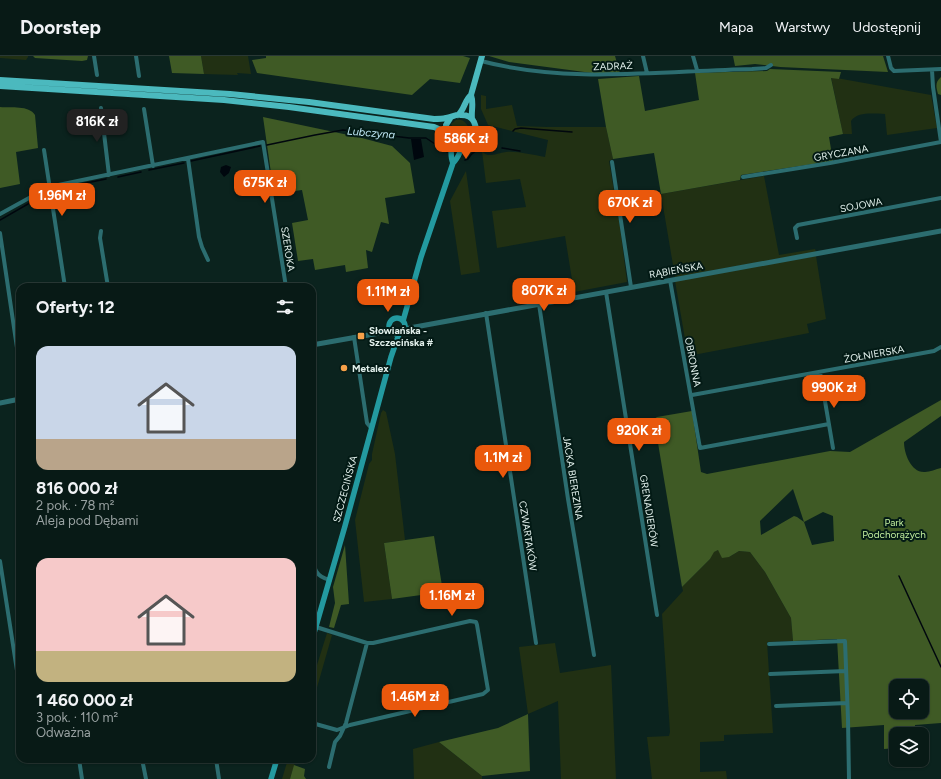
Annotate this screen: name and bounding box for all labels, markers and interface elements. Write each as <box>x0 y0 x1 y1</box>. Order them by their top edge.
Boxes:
text: Doorstep <box>20 16 101 39</box>
text: Mapa <box>719 19 753 36</box>
text: Warstwy <box>775 19 830 36</box>
text: Udostępnij <box>852 19 921 36</box>
street label: ZADRAŻ <box>593 59 633 73</box>
pin: 816K zł <box>60 109 134 143</box>
text: 816K zł <box>76 114 118 129</box>
water label: Lubczyna <box>346 124 396 142</box>
pin: 586K zł <box>429 126 503 160</box>
text: 586K zł <box>444 131 488 146</box>
street label: GRYCZANA <box>813 142 869 164</box>
pin: 675K zł <box>228 170 302 204</box>
text: 675K zł <box>243 175 287 190</box>
pin: 1.96M zł <box>21 183 103 217</box>
text: 1.96M zł <box>38 188 86 203</box>
pin: 670K zł <box>593 190 667 224</box>
street label: SOJOWA <box>839 194 883 215</box>
text: 670K zł <box>608 195 652 210</box>
street label: SZEROKA <box>278 226 298 273</box>
street label: RĄBIEŃSKA <box>648 259 704 281</box>
pin: 807K zł <box>507 278 581 312</box>
pin: 1.11M zł <box>347 279 429 313</box>
text: 807K zł <box>521 283 567 298</box>
text: 1.11M zł <box>366 284 410 299</box>
icon: filters <box>274 296 296 318</box>
text: Oferty: 12 <box>36 297 115 317</box>
place label: Słowiańska - Szczecińska # <box>369 324 434 349</box>
marker: Słowiańska - Szczecińska # <box>356 331 366 341</box>
street label: OBRONNA <box>682 336 704 388</box>
street label: ŻOŁNIERSKA <box>843 342 905 366</box>
place label: Metalex <box>352 362 389 375</box>
marker: Metalex <box>339 363 349 373</box>
icon: home <box>130 372 202 444</box>
pin: 990K zł <box>797 375 871 409</box>
text: 990K zł <box>811 380 857 395</box>
pin: 920K zł <box>602 418 676 452</box>
text: 920K zł <box>616 423 662 438</box>
street label: JACKA BIEREZINA <box>560 435 586 521</box>
pin: 1.1M zł <box>466 445 540 479</box>
text: 1.1M zł <box>484 450 522 465</box>
street label: SZCZECIŃSKA <box>330 454 360 524</box>
street label: GRENADIERÓW <box>637 474 661 549</box>
text: 816 000 zł <box>36 478 118 498</box>
text: 2 pok. · 78 m² <box>36 498 114 513</box>
street label: CZWARTAKÓW <box>516 500 540 572</box>
text: Aleja pod Dębami <box>36 513 139 528</box>
park label: Park Podchorążych <box>862 516 926 541</box>
pin: 1.16M zł <box>411 583 493 617</box>
icon: home <box>130 584 202 656</box>
text: 1.16M zł <box>429 588 475 603</box>
map controls <box>889 679 929 767</box>
button: locate <box>889 679 929 719</box>
pin: 1.46M zł <box>374 684 456 718</box>
text: 1.46M zł <box>391 689 439 704</box>
text: 1 460 000 zł <box>36 690 133 710</box>
text: 3 pok. · 110 m² <box>36 710 118 725</box>
text: Odważna <box>36 725 91 740</box>
button: layers <box>889 727 929 767</box>

